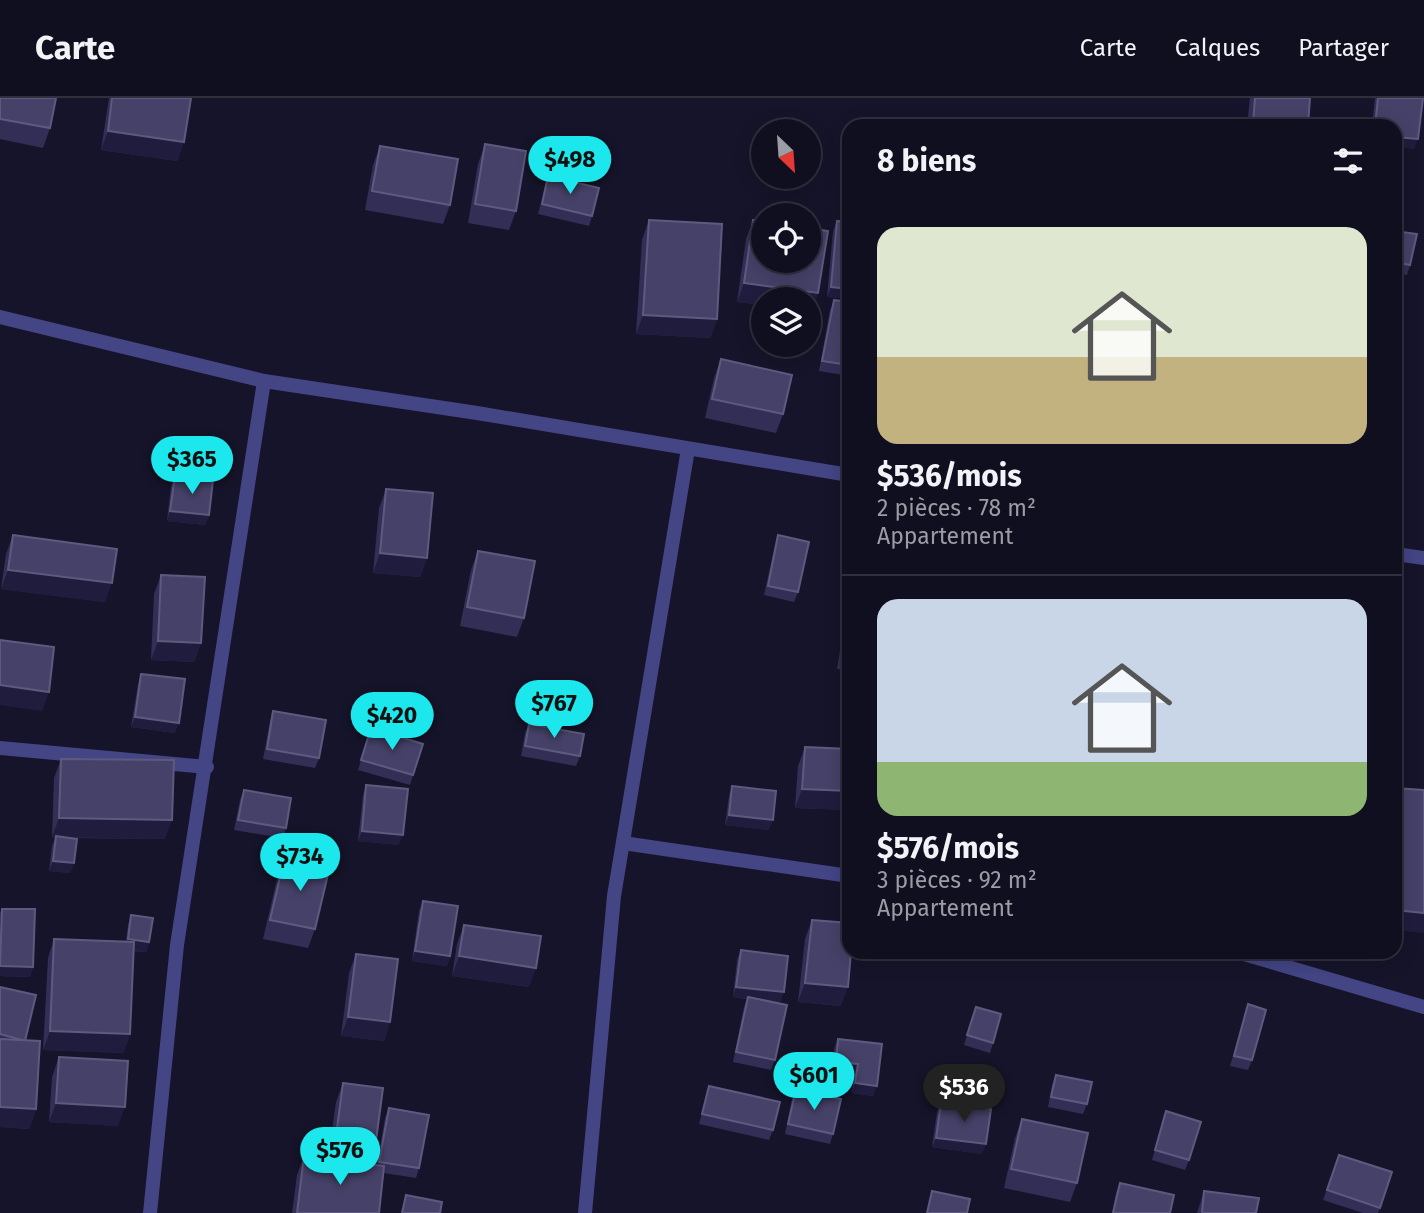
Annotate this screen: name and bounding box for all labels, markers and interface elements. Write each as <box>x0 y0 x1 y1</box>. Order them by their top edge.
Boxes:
text: Carte <box>35 28 115 68</box>
text: Carte <box>1080 34 1137 62</box>
text: Calques <box>1175 34 1260 62</box>
text: Partager <box>1298 34 1389 62</box>
north arrow <box>751 119 821 189</box>
map controls <box>751 119 821 357</box>
pin: $498 <box>529 136 611 196</box>
icon: filters <box>1329 142 1367 180</box>
text: 8 biens <box>877 143 976 179</box>
text: $498 <box>544 145 596 173</box>
button: locate <box>751 203 821 273</box>
icon: home <box>1059 273 1185 399</box>
button: layers <box>751 287 821 357</box>
pin: $365 <box>151 436 233 496</box>
text: $365 <box>167 445 217 473</box>
text: $536/mois <box>877 458 1022 494</box>
text: 2 pièces · 78 m² <box>877 494 1036 522</box>
text: Appartement <box>877 522 1013 550</box>
icon: home <box>1059 645 1185 771</box>
pin: $767 <box>513 680 595 740</box>
text: $767 <box>531 689 577 717</box>
pin: $420 <box>351 692 433 752</box>
text: $420 <box>367 701 417 729</box>
text: $576/mois <box>877 830 1019 866</box>
pin: $734 <box>259 834 341 893</box>
text: $734 <box>276 842 324 870</box>
text: 3 pièces · 92 m² <box>877 866 1037 894</box>
text: Appartement <box>877 894 1013 922</box>
pin: $601 <box>773 1052 855 1112</box>
text: $601 <box>789 1061 839 1089</box>
pin: $536 <box>923 1065 1005 1124</box>
text: $536 <box>939 1073 989 1101</box>
pin: $576 <box>299 1128 381 1187</box>
text: $576 <box>316 1136 364 1164</box>

